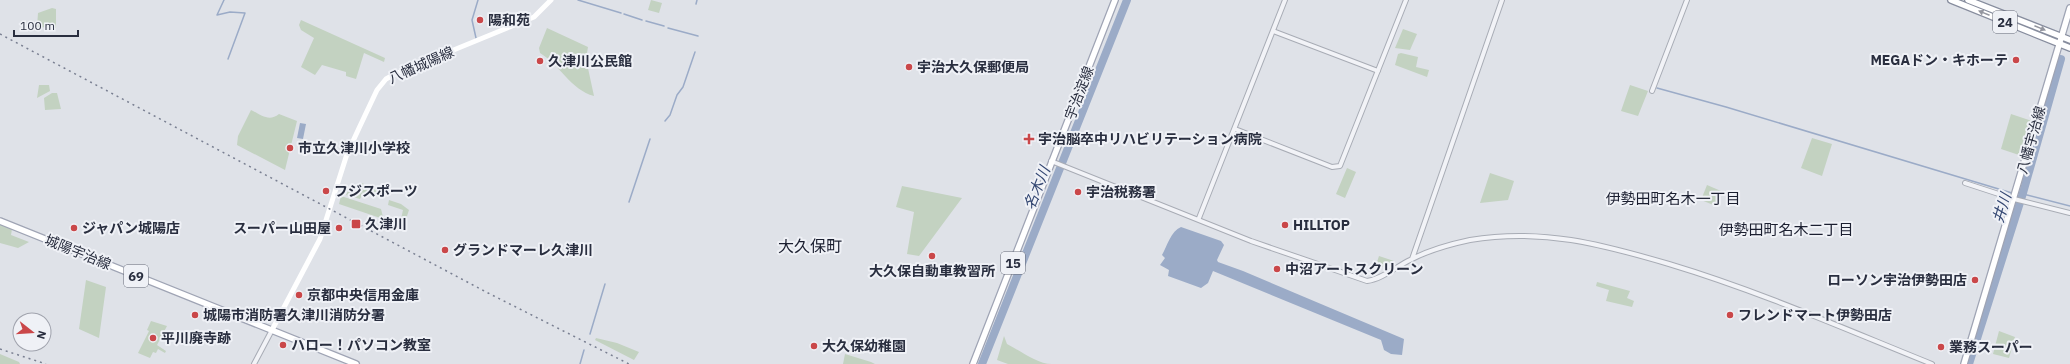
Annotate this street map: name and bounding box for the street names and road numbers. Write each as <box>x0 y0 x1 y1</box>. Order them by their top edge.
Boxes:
road number: 24 <box>1993 11 2017 33</box>
street label: 八幡城陽線 <box>385 43 457 87</box>
street label: 宇治淀線 <box>1061 64 1097 122</box>
street label: 八幡宇治線 <box>2013 104 2049 176</box>
street label: 城陽宇治線 <box>42 231 114 273</box>
road number: 15 <box>1001 252 1025 274</box>
road number: 69 <box>124 265 148 287</box>

